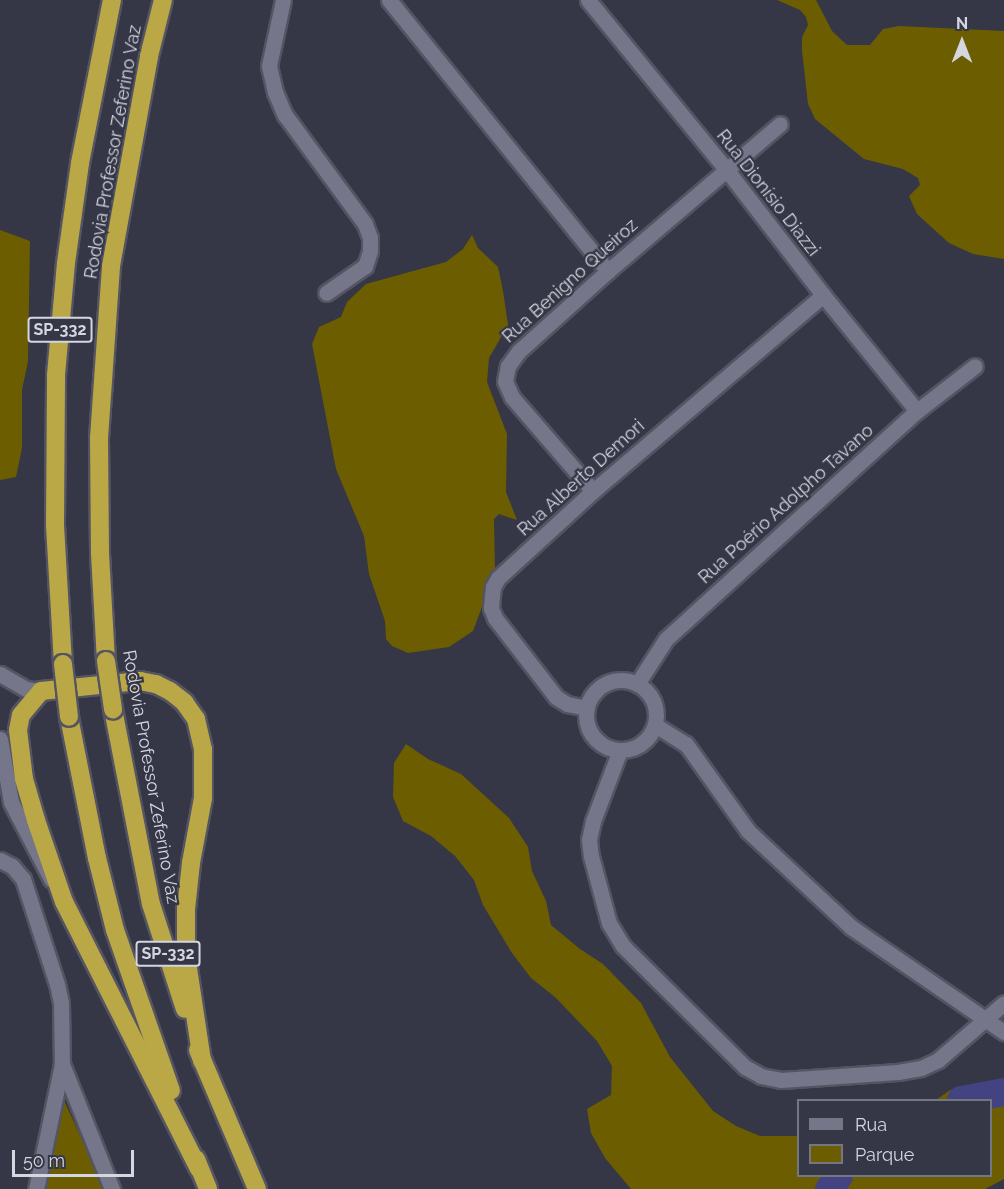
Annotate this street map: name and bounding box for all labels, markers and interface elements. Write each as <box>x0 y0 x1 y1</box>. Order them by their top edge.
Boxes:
north arrow <box>932 12 992 72</box>
text: N <box>956 14 968 33</box>
street label: Rodovia Professor Zeferino Vaz <box>80 23 146 281</box>
street label: Rua Dionísio Diazzi <box>712 125 824 261</box>
street label: Rua Benigno Queiroz <box>498 215 642 347</box>
road number: SP-332 <box>27 317 93 343</box>
street label: Rua Alberto Demori <box>513 415 649 541</box>
street label: Rua Poério Adolpho Tavano <box>694 419 878 589</box>
street label: Rodovia Professor Zeferino Vaz <box>118 648 184 906</box>
road number: SP-332 <box>135 941 201 967</box>
legend <box>797 1099 992 1177</box>
text: Rua <box>855 1114 887 1135</box>
scale bar <box>15 1138 136 1176</box>
text: Parque <box>855 1144 914 1165</box>
text: 50 m <box>23 1150 65 1171</box>

